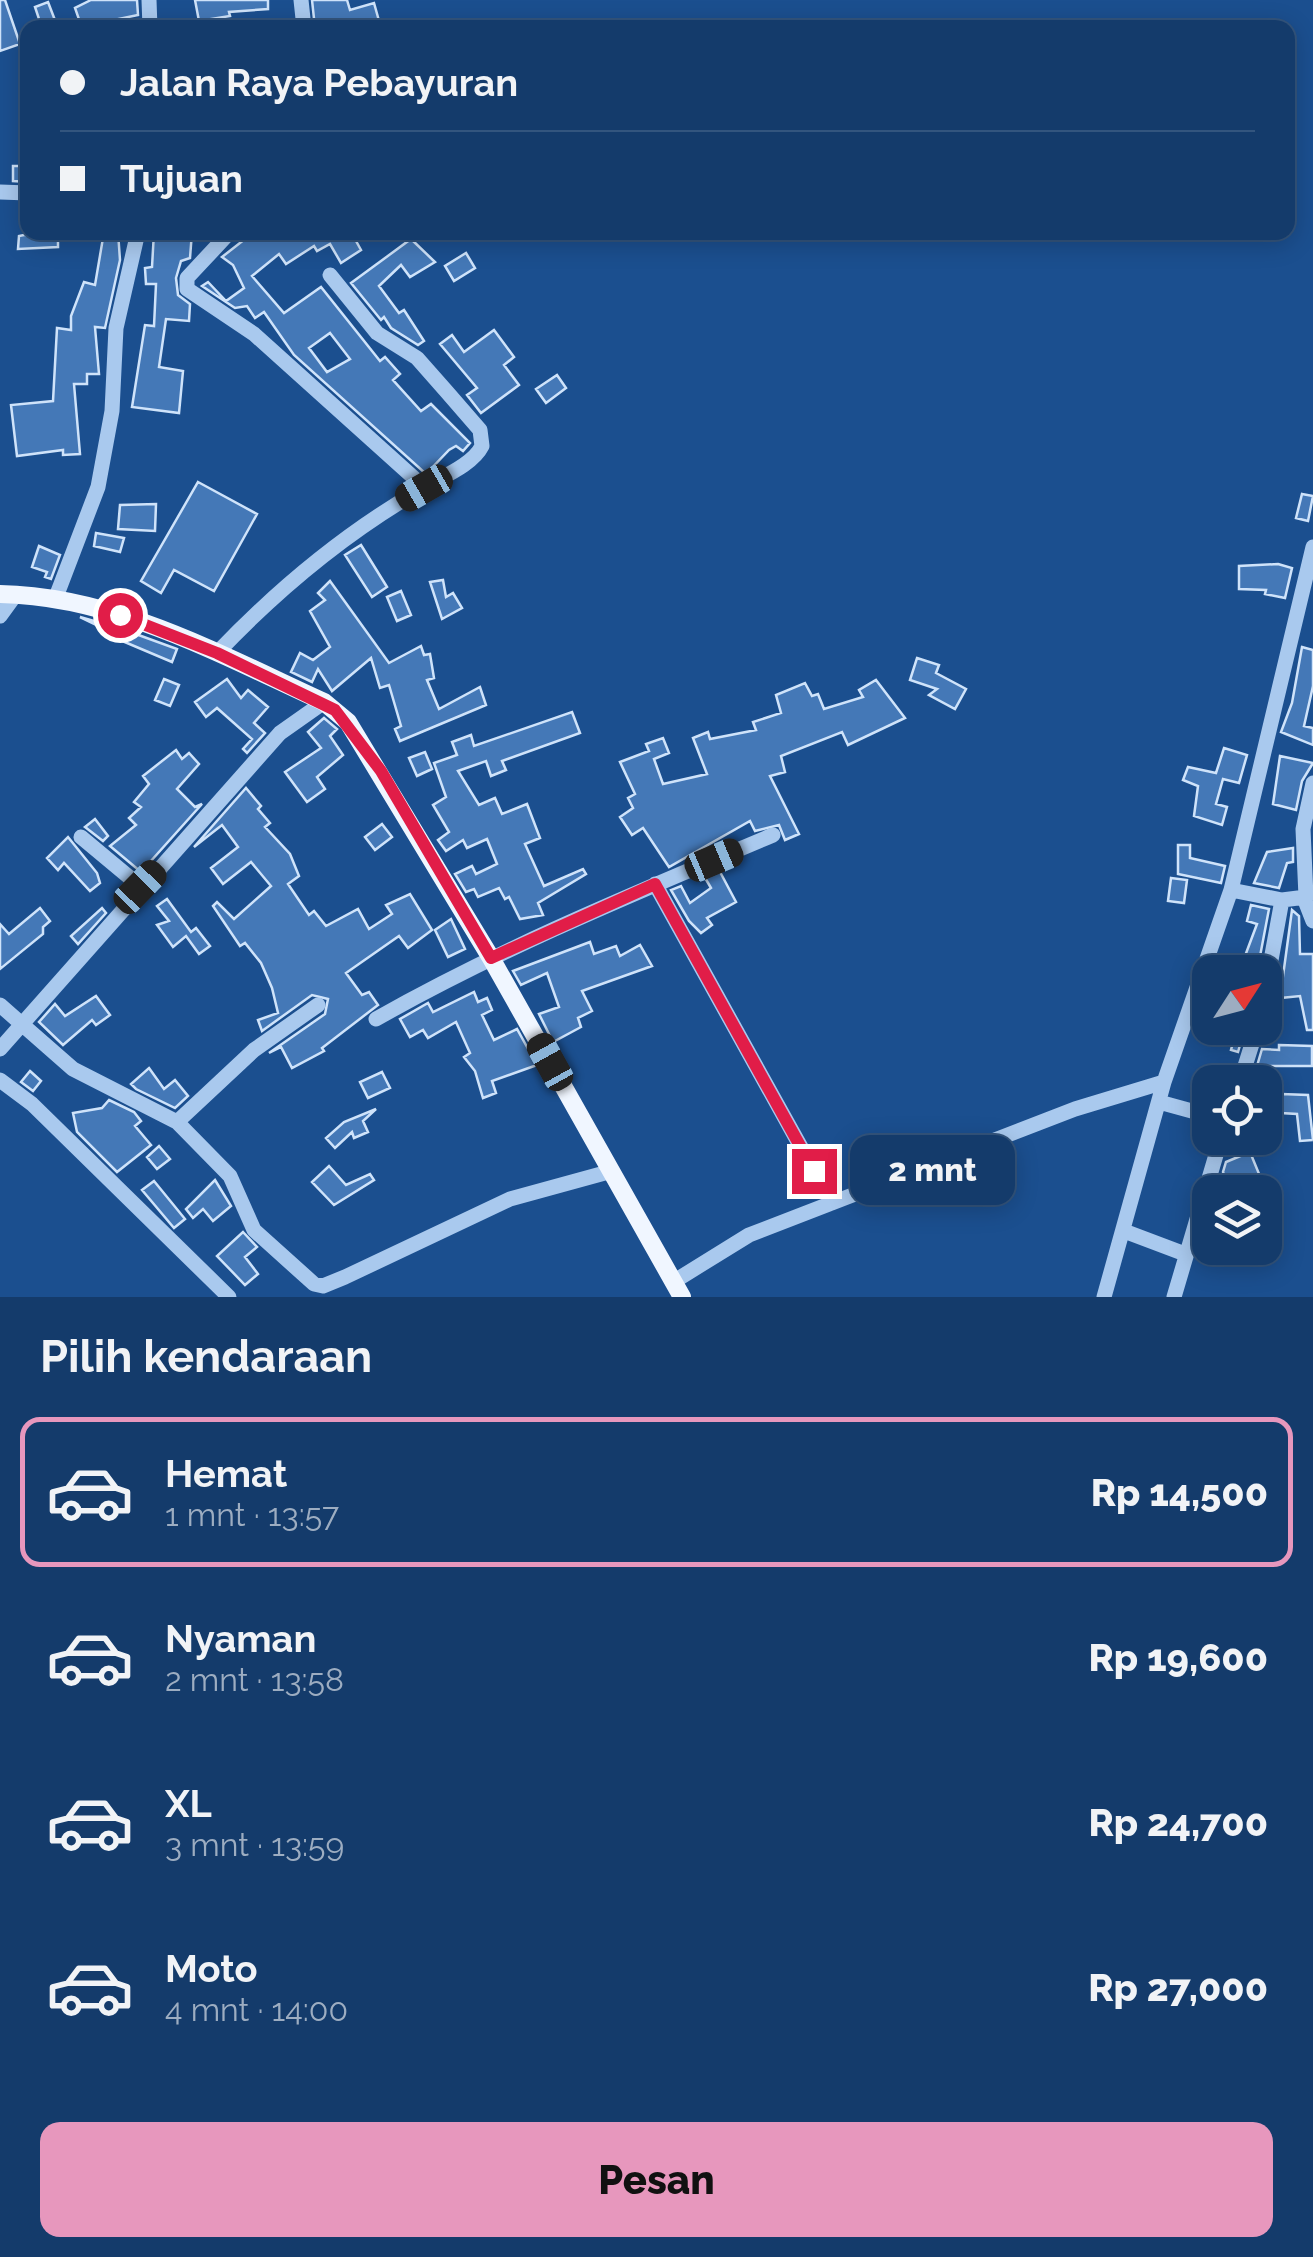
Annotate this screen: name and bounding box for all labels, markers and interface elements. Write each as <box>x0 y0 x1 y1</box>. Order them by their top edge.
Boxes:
text: Jalan Raya Pebayuran <box>120 60 518 105</box>
text: Tujuan <box>120 156 243 201</box>
car <box>391 460 457 516</box>
route start <box>98 593 143 638</box>
car <box>681 834 747 886</box>
car <box>108 855 172 919</box>
north arrow <box>1192 955 1282 1045</box>
map controls <box>1192 955 1282 1265</box>
car <box>522 1028 578 1096</box>
button: locate <box>1192 1065 1282 1155</box>
callout: 2 mnt <box>849 1136 1014 1206</box>
route end <box>792 1149 837 1194</box>
text: 2 mnt <box>888 1151 977 1188</box>
button: layers <box>1192 1175 1282 1265</box>
text: Pilih kendaraan <box>40 1330 372 1383</box>
icon: car <box>45 1447 135 1537</box>
text: Hemat <box>165 1451 287 1496</box>
text: Rp 14,500 <box>1091 1470 1268 1515</box>
text: 1 mnt · 13:57 <box>165 1496 339 1533</box>
icon: car <box>45 1612 135 1702</box>
text: Nyaman <box>165 1616 316 1661</box>
text: Rp 19,600 <box>1088 1635 1268 1680</box>
text: 2 mnt · 13:58 <box>165 1661 344 1698</box>
icon: car <box>45 1777 135 1867</box>
text: XL <box>165 1781 212 1826</box>
text: Rp 24,700 <box>1088 1800 1268 1845</box>
text: 3 mnt · 13:59 <box>165 1826 344 1863</box>
icon: car <box>45 1942 135 2032</box>
text: Moto <box>165 1946 258 1991</box>
text: Rp 27,000 <box>1088 1965 1268 2010</box>
text: 4 mnt · 14:00 <box>165 1991 348 2028</box>
button: Pesan <box>40 2122 1273 2237</box>

